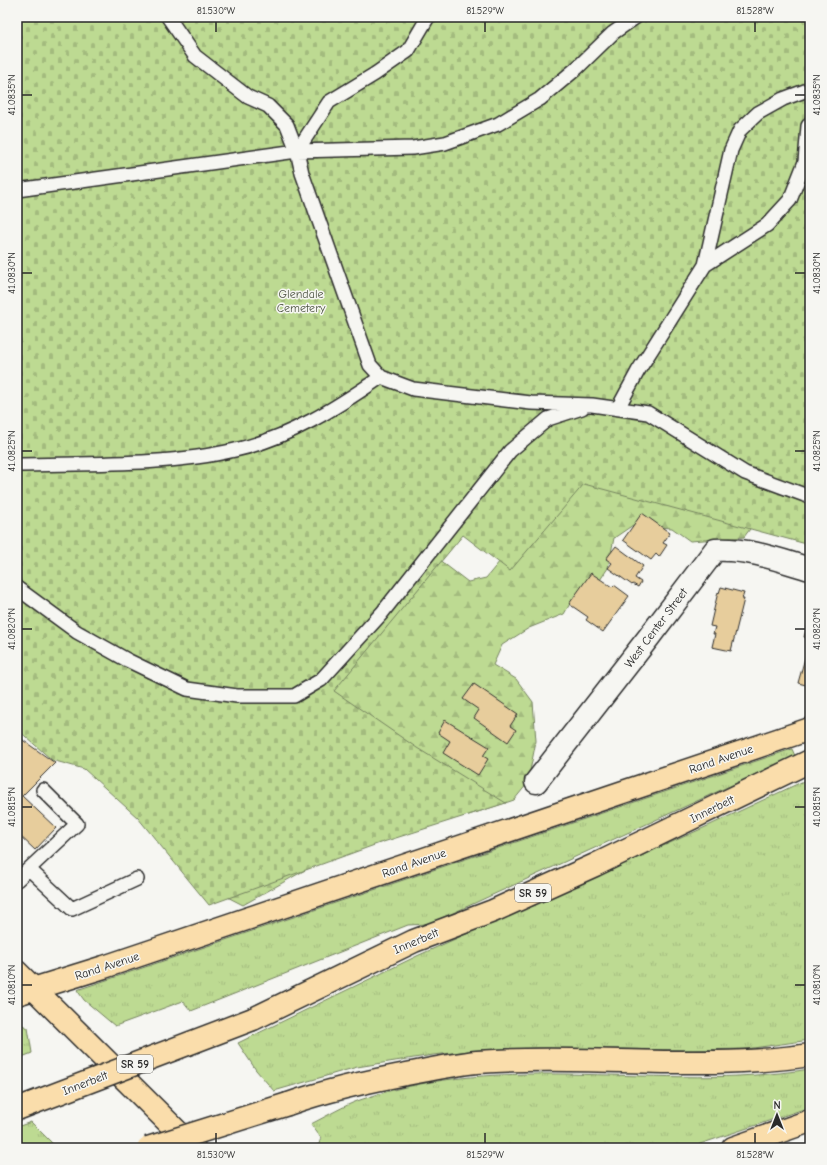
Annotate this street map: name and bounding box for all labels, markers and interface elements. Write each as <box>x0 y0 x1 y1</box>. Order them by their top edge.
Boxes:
text: 81.530°W <box>197 5 236 17</box>
text: 81.529°W <box>466 5 504 17</box>
text: 81.528°W <box>736 5 774 17</box>
text: 41.0835°N <box>6 74 18 116</box>
text: 41.0835°N <box>811 74 823 116</box>
text: 41.0830°N <box>6 252 18 294</box>
text: 41.0830°N <box>811 252 823 294</box>
park label: Glendale Cemetery <box>277 287 326 315</box>
text: 41.0825°N <box>6 430 18 472</box>
text: 41.0825°N <box>811 430 823 472</box>
street label: West Center Street <box>622 585 691 671</box>
text: 41.0820°N <box>6 608 18 650</box>
text: 41.0820°N <box>811 608 823 650</box>
street label: Rand Avenue <box>687 742 755 776</box>
text: 41.0815°N <box>6 787 18 827</box>
text: 41.0815°N <box>811 787 823 827</box>
street label: Innerbelt <box>688 792 737 826</box>
street label: Rand Avenue <box>380 846 448 880</box>
road number: SR 59 <box>515 884 551 902</box>
street label: Innerbelt <box>392 925 441 957</box>
street label: Rand Avenue <box>73 949 141 983</box>
text: 41.0810°N <box>6 965 18 1005</box>
text: 41.0810°N <box>811 965 823 1005</box>
road number: SR 59 <box>117 1055 153 1073</box>
street label: Innerbelt <box>60 1068 110 1098</box>
north arrow <box>757 1095 797 1135</box>
text: N <box>773 1099 781 1112</box>
text: 81.530°W <box>197 1149 236 1161</box>
text: 81.529°W <box>466 1149 504 1161</box>
text: 81.528°W <box>736 1149 774 1161</box>

